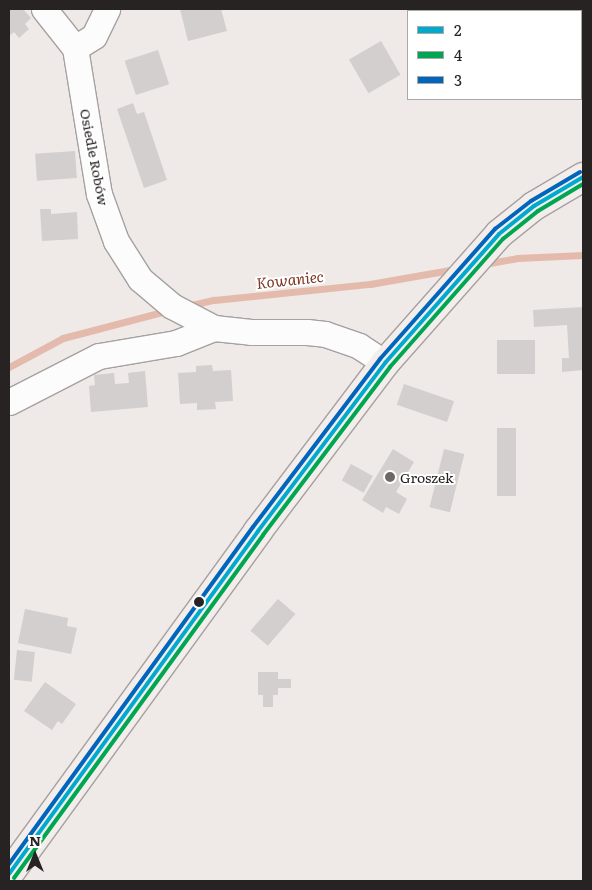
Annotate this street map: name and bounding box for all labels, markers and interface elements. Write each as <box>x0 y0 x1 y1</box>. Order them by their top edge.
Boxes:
legend <box>407 10 582 100</box>
text: 2 <box>454 18 462 41</box>
text: 4 <box>454 43 462 66</box>
text: 3 <box>454 68 462 91</box>
street label: Osiedle Robów <box>77 107 113 207</box>
water label: Kowaniec <box>255 267 325 291</box>
place label: Groszek <box>400 469 454 485</box>
marker: Groszek <box>384 471 396 483</box>
unlabelled marker <box>194 597 204 607</box>
north arrow <box>10 830 60 880</box>
text: N <box>29 830 41 850</box>

